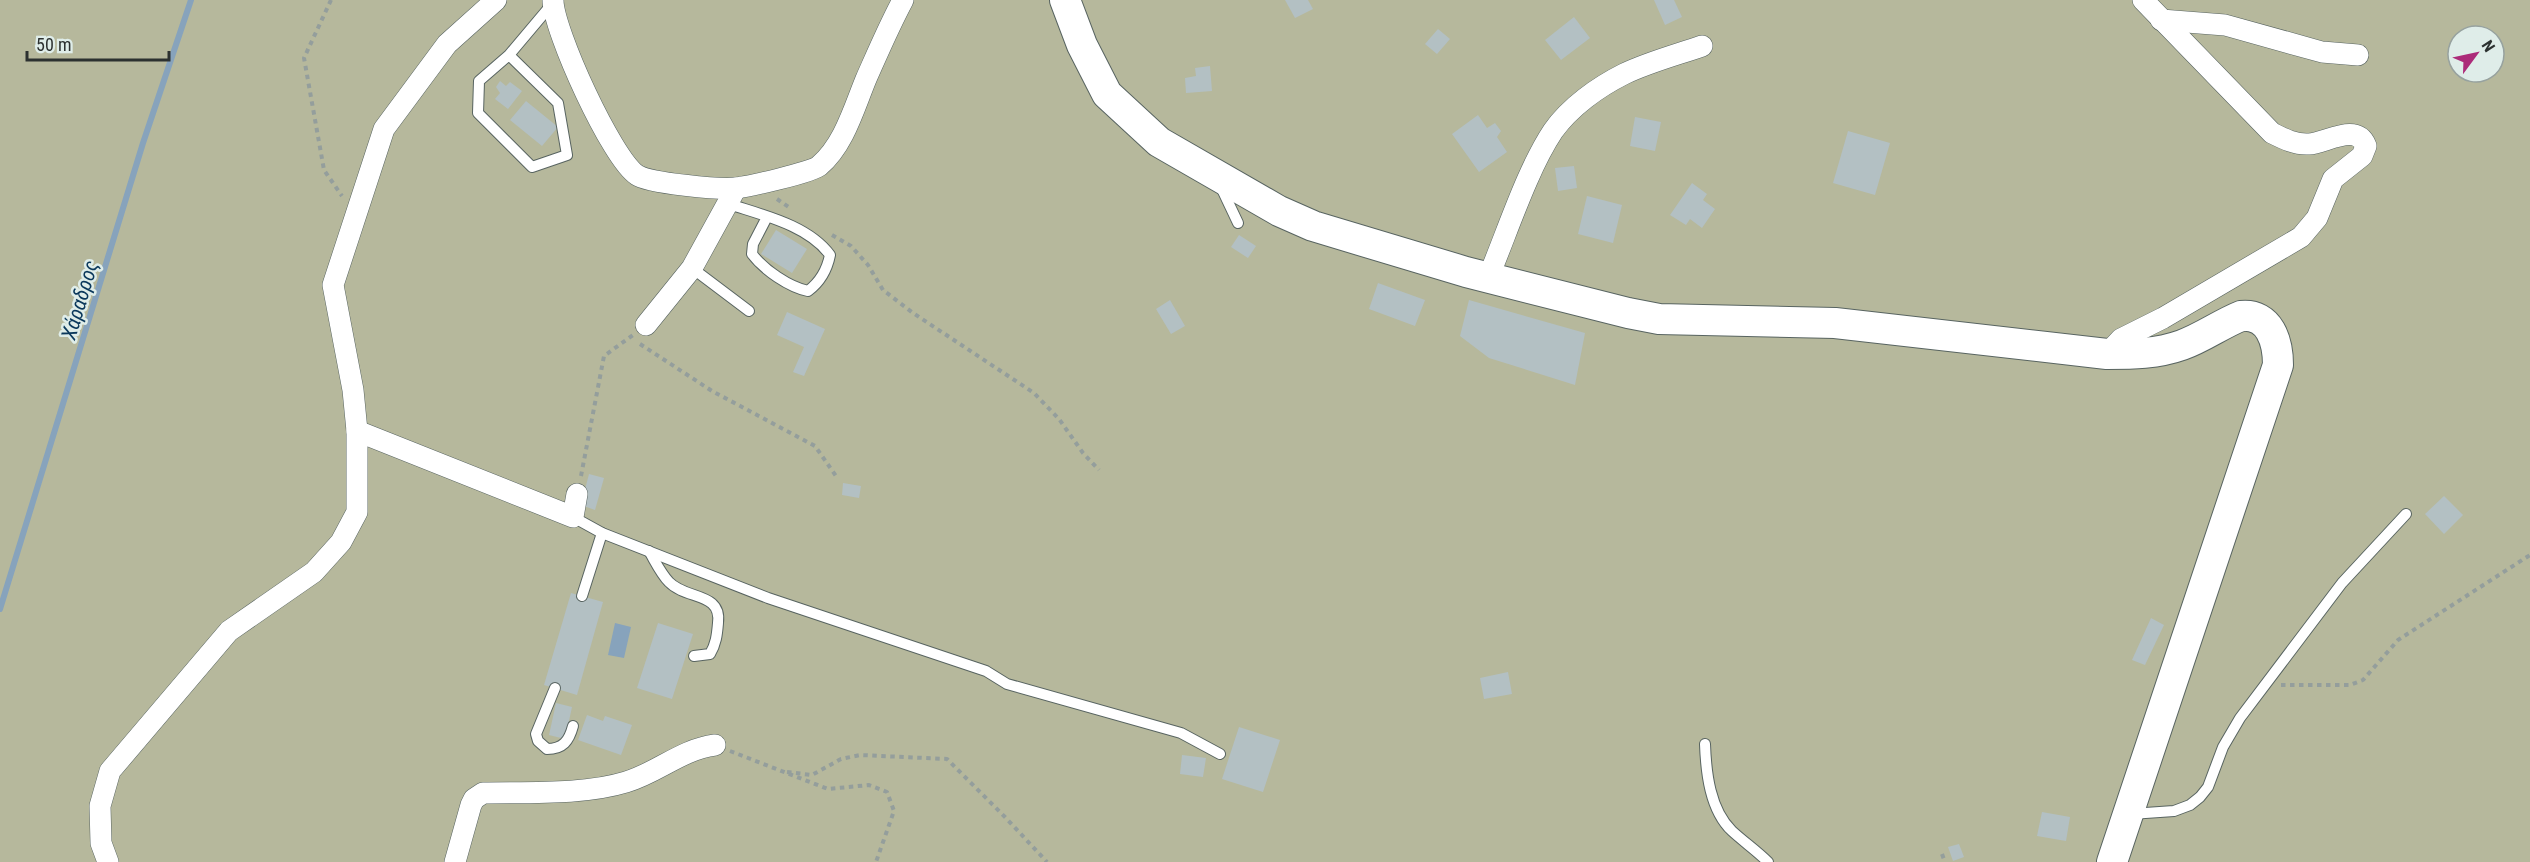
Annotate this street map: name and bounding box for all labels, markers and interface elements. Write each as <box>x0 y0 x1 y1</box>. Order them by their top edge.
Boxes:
scale bar <box>27 24 170 62</box>
north arrow <box>2446 24 2506 84</box>
text: 50 m <box>36 34 71 55</box>
text: N <box>2478 37 2499 55</box>
water label: Χάραδρος <box>56 258 103 343</box>

